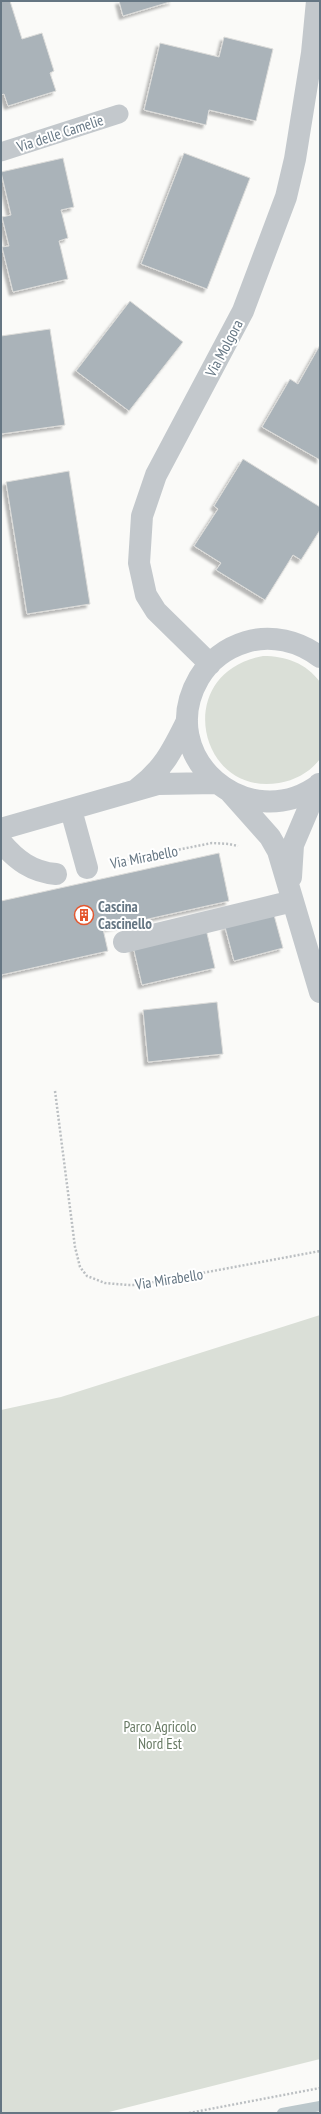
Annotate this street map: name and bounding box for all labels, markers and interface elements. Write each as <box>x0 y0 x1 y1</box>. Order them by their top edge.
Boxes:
street label: Via delle Camelie <box>13 110 106 156</box>
street label: Via Molgora <box>201 316 247 381</box>
street label: Via Mirabello <box>108 841 179 873</box>
place label: Cascina Cascinello <box>98 897 152 933</box>
building icon: Cascina Cascinello <box>73 904 95 926</box>
street label: Via Mirabello <box>133 1264 204 1294</box>
park label: Parco Agricolo Nord Est <box>123 1717 197 1753</box>

